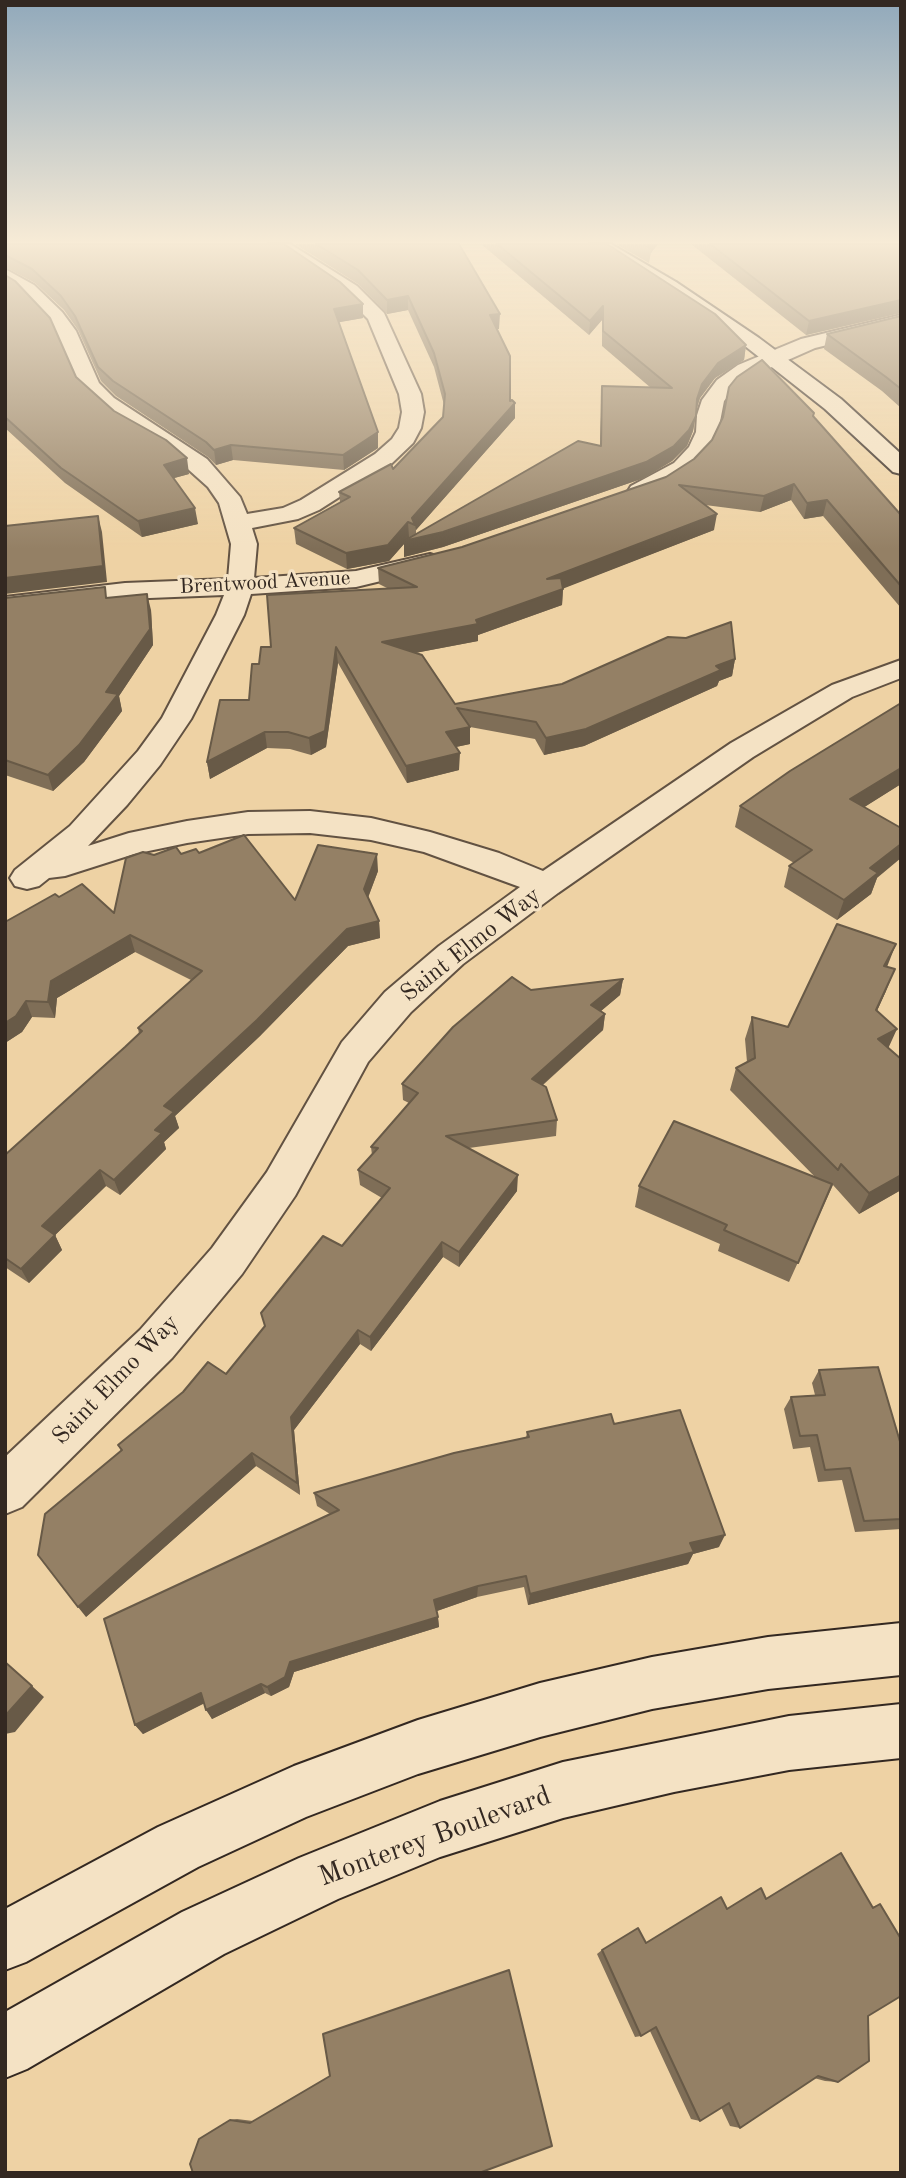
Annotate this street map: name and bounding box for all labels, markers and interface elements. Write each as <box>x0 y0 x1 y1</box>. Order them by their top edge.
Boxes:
street label: Brentwood Avenue <box>179 566 351 600</box>
street label: Saint Elmo Way <box>395 881 547 1009</box>
street label: Saint Elmo Way <box>47 1309 185 1451</box>
street label: Monterey Boulevard <box>314 1779 556 1895</box>

